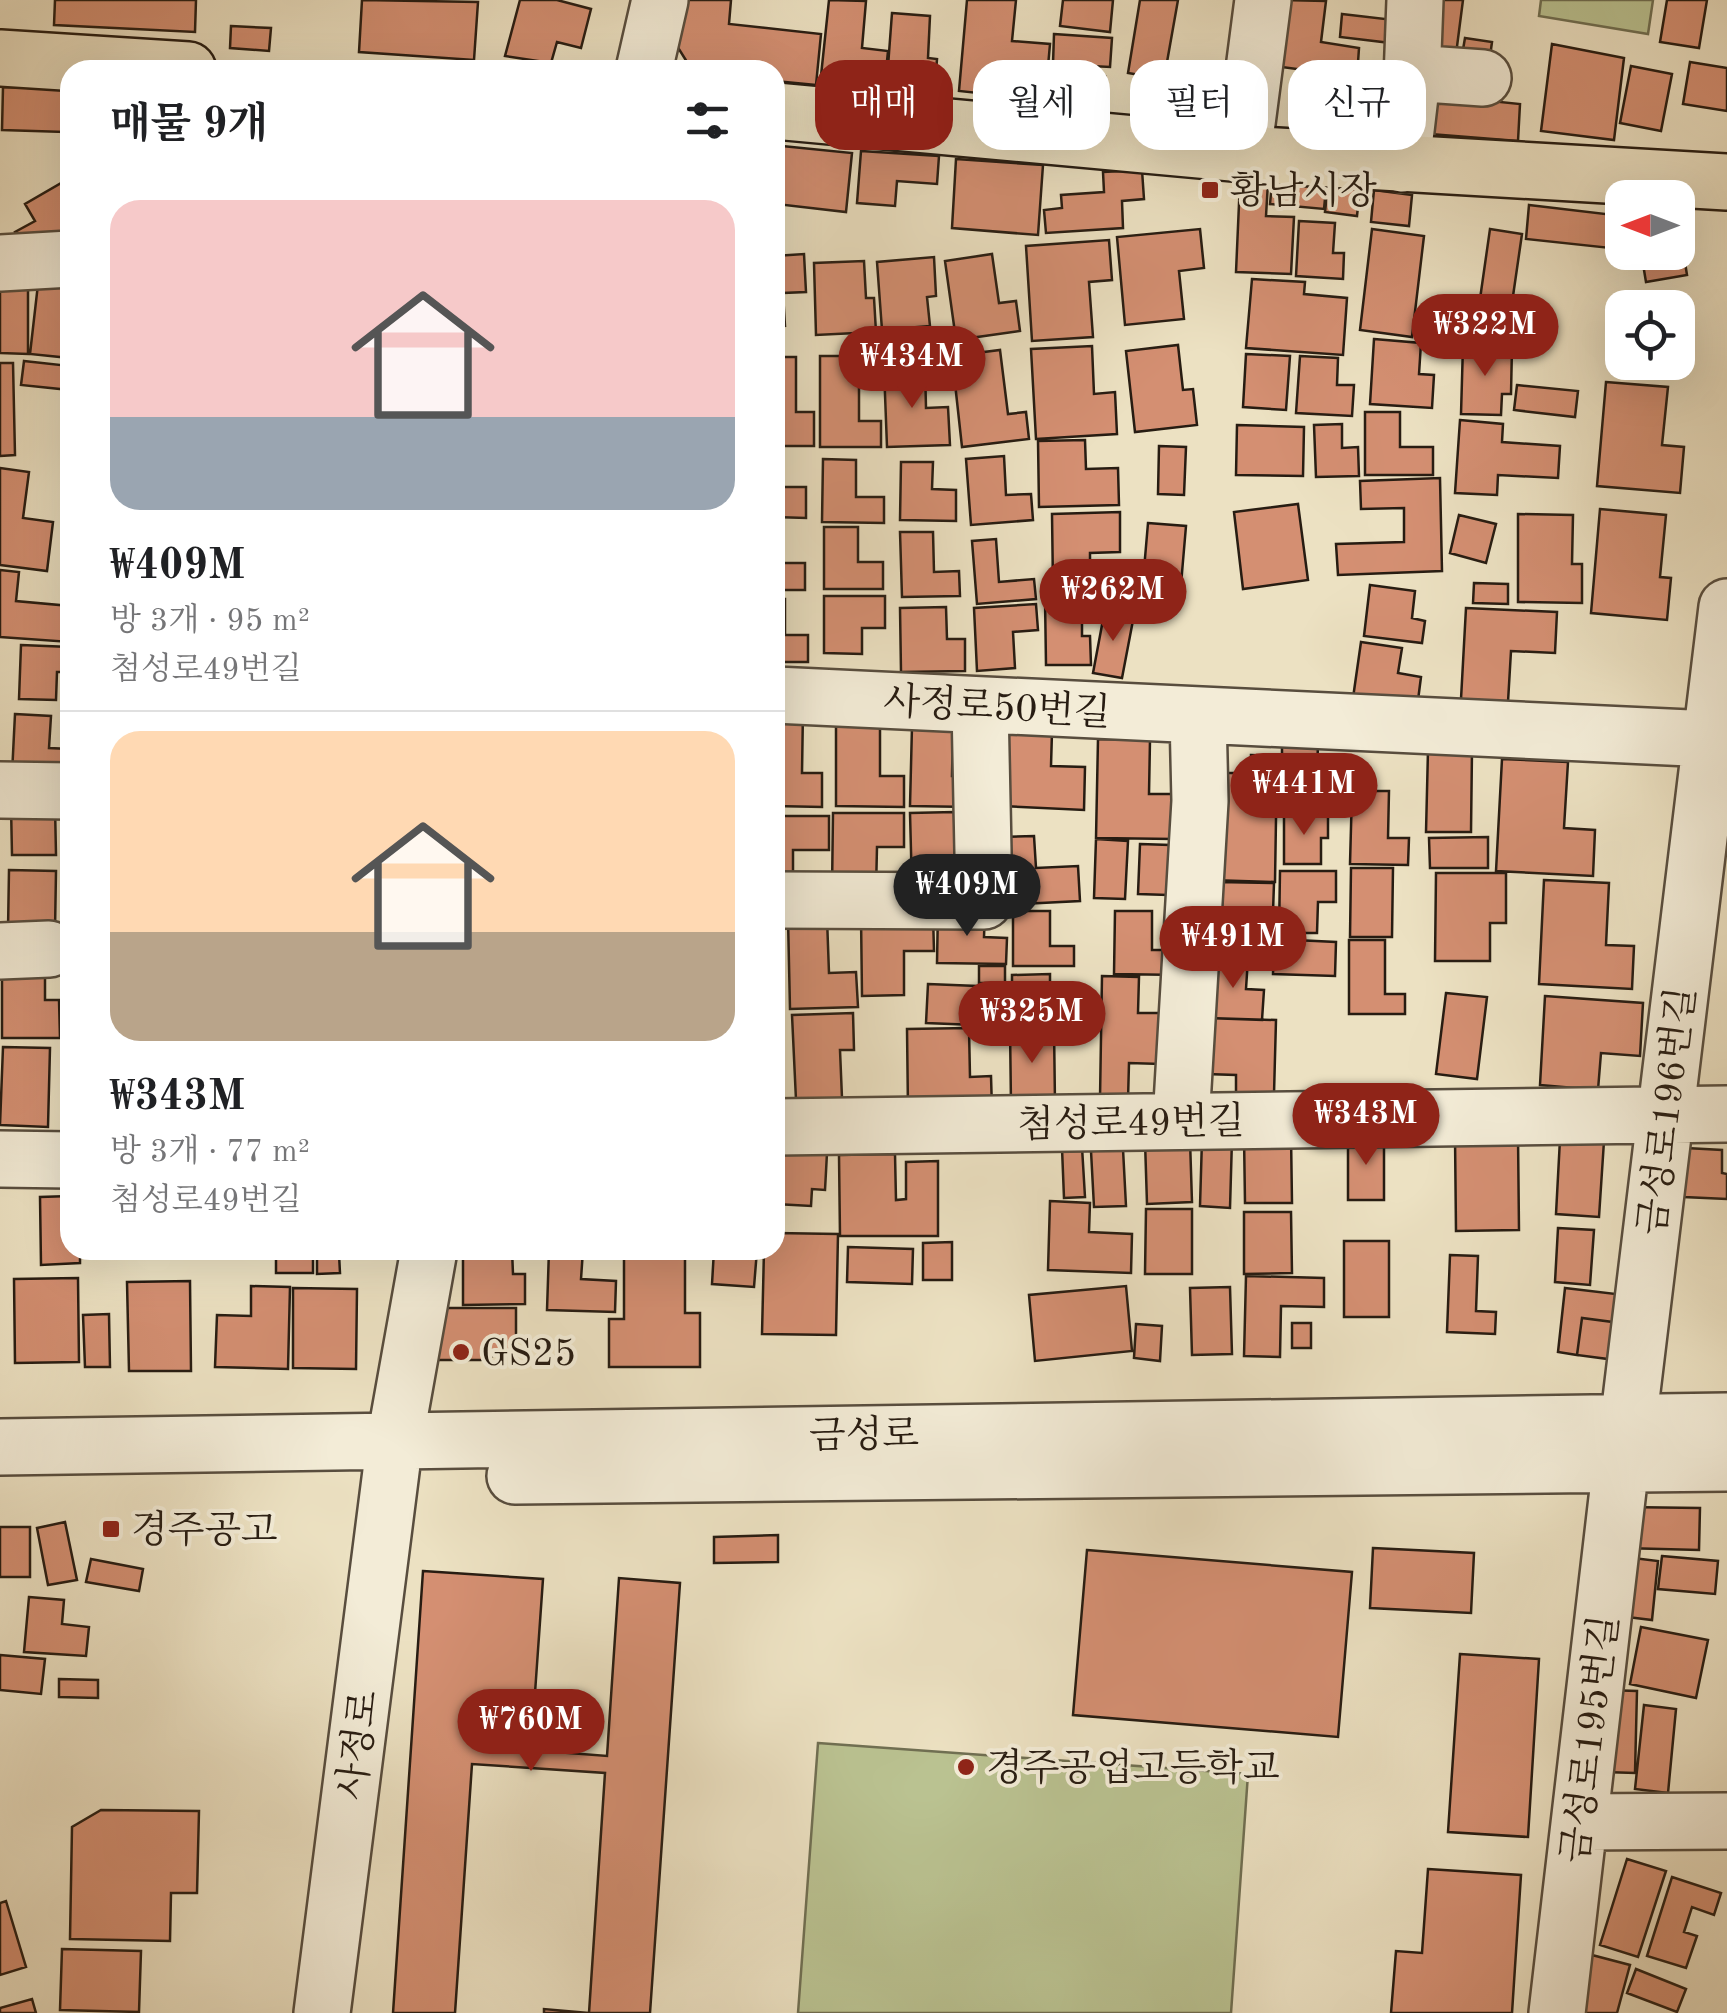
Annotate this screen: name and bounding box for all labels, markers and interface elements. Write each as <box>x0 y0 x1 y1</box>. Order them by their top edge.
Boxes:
chip: 매매 <box>815 60 953 150</box>
chip: 월세 <box>973 60 1110 150</box>
chip: 필터 <box>1130 60 1268 150</box>
chip: 신규 <box>1288 60 1426 150</box>
icon: filters <box>680 93 735 148</box>
text: 매물 9개 <box>110 105 268 147</box>
place label: 황남시장 <box>1230 170 1377 212</box>
marker: 황남시장 <box>1199 179 1221 201</box>
north arrow <box>1605 180 1695 270</box>
map controls <box>1605 180 1695 380</box>
icon: home <box>333 265 513 445</box>
button: locate <box>1605 290 1695 380</box>
pin: ₩322M <box>1415 294 1555 379</box>
text: ₩322M <box>1433 310 1537 342</box>
pin: ₩434M <box>842 326 982 411</box>
text: ₩434M <box>860 342 964 374</box>
text: ₩409M <box>110 546 245 588</box>
pin: ₩262M <box>1043 559 1183 644</box>
text: ₩262M <box>1061 575 1165 607</box>
text: 방 3개 · 95 m² <box>110 606 310 638</box>
text: 첨성로49번길 <box>110 655 302 687</box>
street label: 사정로50번길 <box>882 680 1112 734</box>
pin: ₩441M <box>1234 753 1374 838</box>
text: ₩441M <box>1252 769 1356 801</box>
icon: home <box>333 796 513 976</box>
pin: ₩409M <box>897 854 1037 939</box>
text: ₩409M <box>915 870 1019 902</box>
pin: ₩491M <box>1163 906 1303 991</box>
text: ₩491M <box>1181 922 1285 954</box>
pin: ₩325M <box>962 981 1102 1066</box>
street label: 금성로196번길 <box>1631 985 1703 1238</box>
text: ₩325M <box>980 997 1084 1029</box>
text: ₩343M <box>110 1077 245 1119</box>
pin: ₩343M <box>1296 1083 1436 1168</box>
text: ₩343M <box>1314 1099 1418 1131</box>
street label: 첨성로49번길 <box>1017 1100 1245 1146</box>
text: 방 3개 · 77 m² <box>110 1137 310 1169</box>
text: 첨성로49번길 <box>110 1186 302 1218</box>
place label: GS25 <box>481 1336 576 1374</box>
marker: GS25 <box>450 1341 472 1363</box>
street label: 금성로 <box>809 1413 919 1457</box>
place label: 경주공고 <box>131 1509 278 1551</box>
marker: 경주공고 <box>100 1518 122 1540</box>
street label: 금성로195번길 <box>1554 1613 1626 1866</box>
street label: 사정로 <box>330 1688 386 1802</box>
pin: ₩760M <box>461 1689 601 1774</box>
text: ₩760M <box>479 1705 583 1737</box>
place label: 경주공업고등학교 <box>986 1747 1280 1789</box>
marker: 경주공업고등학교 <box>955 1756 977 1778</box>

